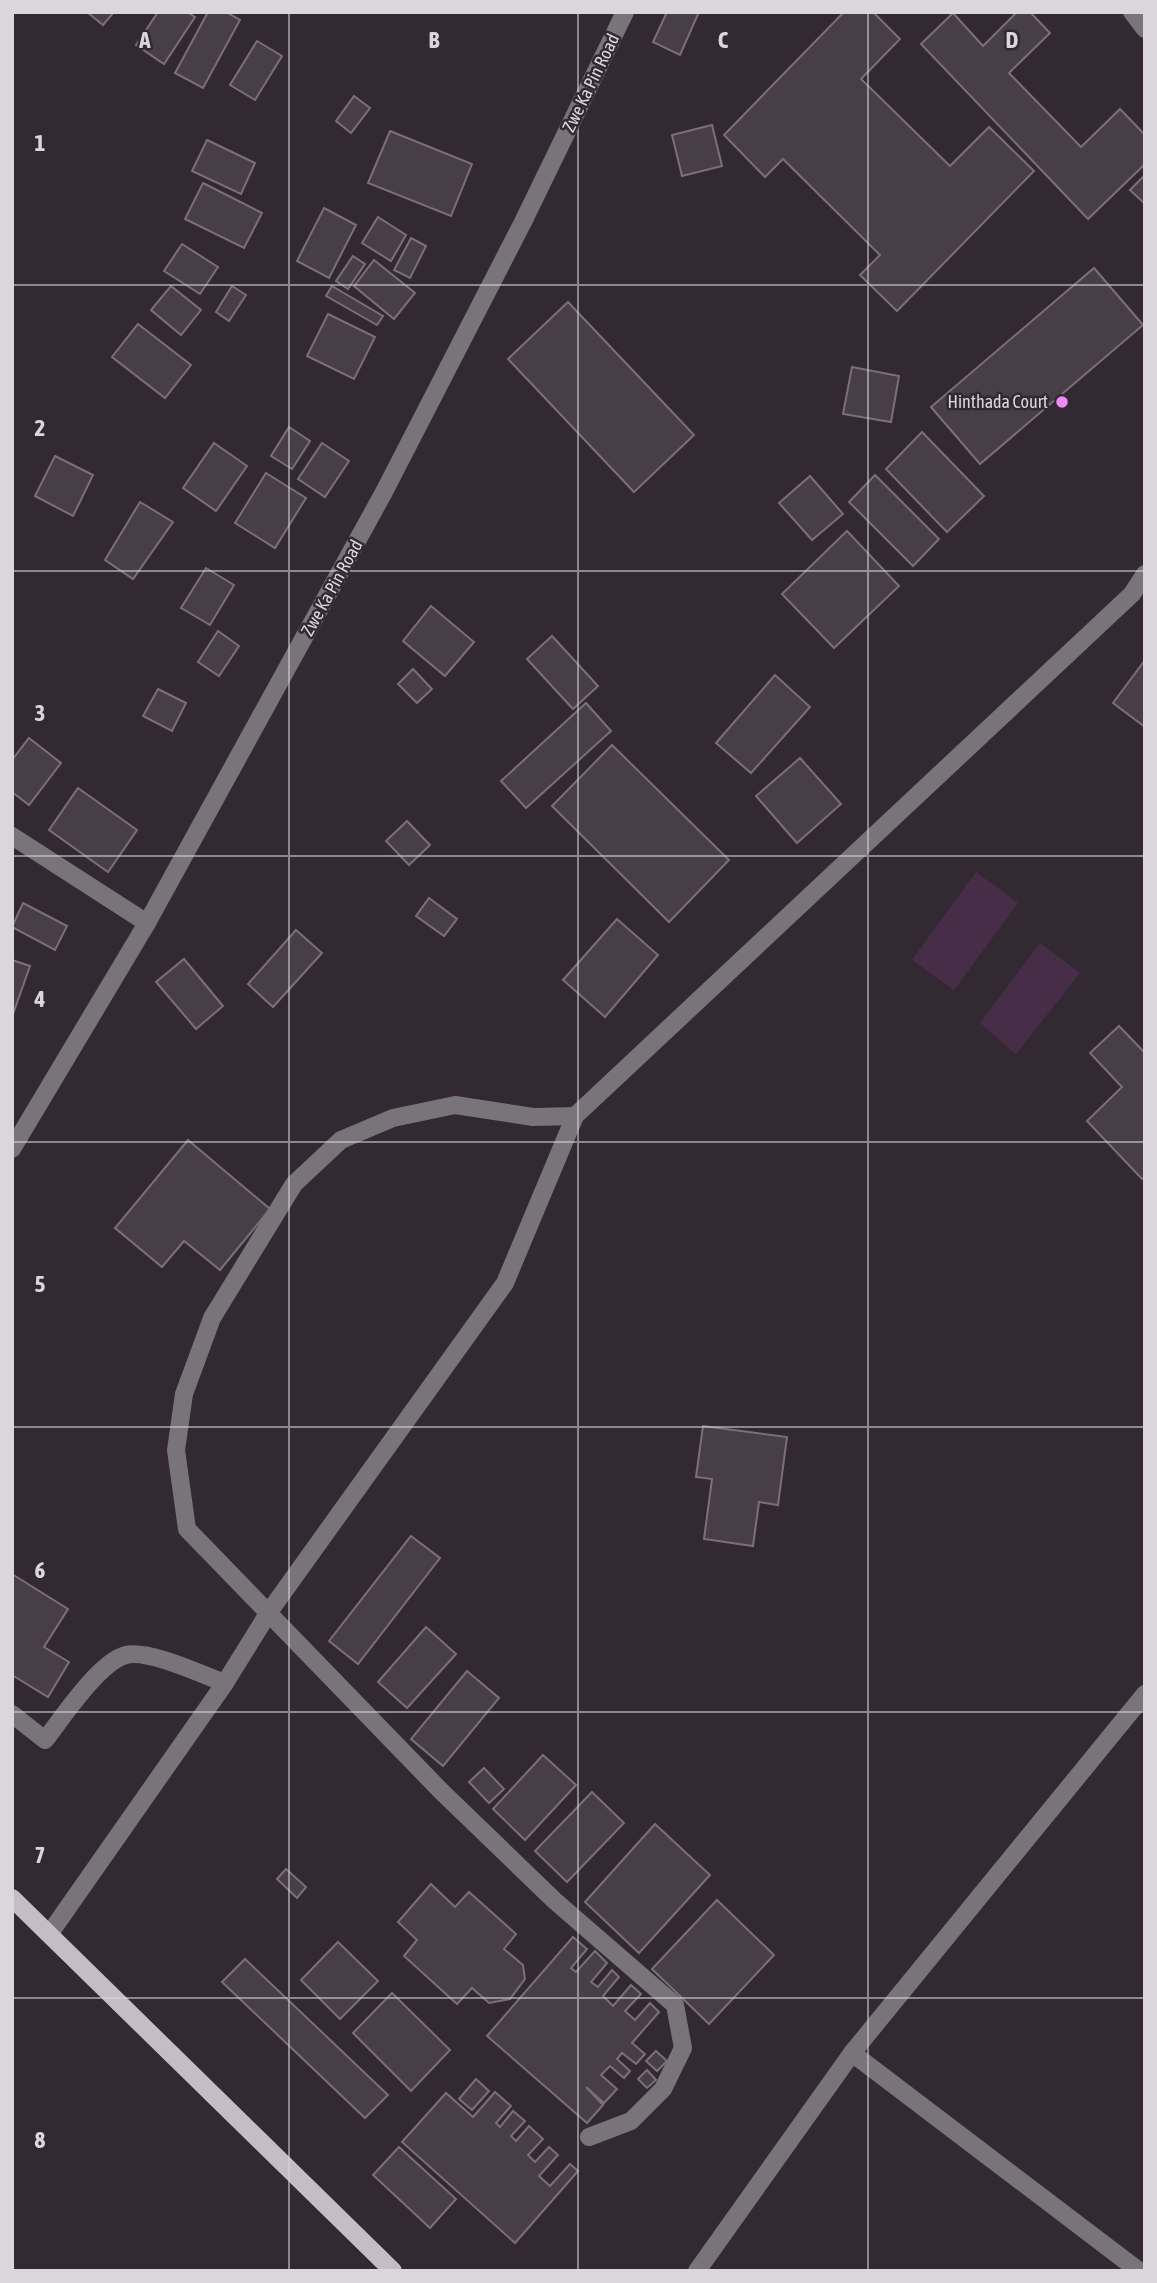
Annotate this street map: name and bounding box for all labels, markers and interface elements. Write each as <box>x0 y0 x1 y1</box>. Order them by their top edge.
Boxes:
text: A <box>138 27 151 53</box>
text: B <box>429 27 440 53</box>
text: C <box>718 27 729 53</box>
text: D <box>1006 27 1019 53</box>
street label: Zwe Ka Pin Road <box>558 30 623 135</box>
text: 1 <box>35 130 46 156</box>
place label: Hinthada Court <box>947 391 1048 412</box>
marker: Hinthada Court <box>1054 394 1070 410</box>
text: 2 <box>35 415 45 441</box>
street label: Zwe Ka Pin Road <box>296 536 367 640</box>
text: 3 <box>35 700 45 726</box>
text: 4 <box>34 986 46 1012</box>
text: 5 <box>35 1271 46 1297</box>
text: 6 <box>35 1557 46 1583</box>
text: 7 <box>35 1842 45 1868</box>
text: 8 <box>35 2127 46 2153</box>

